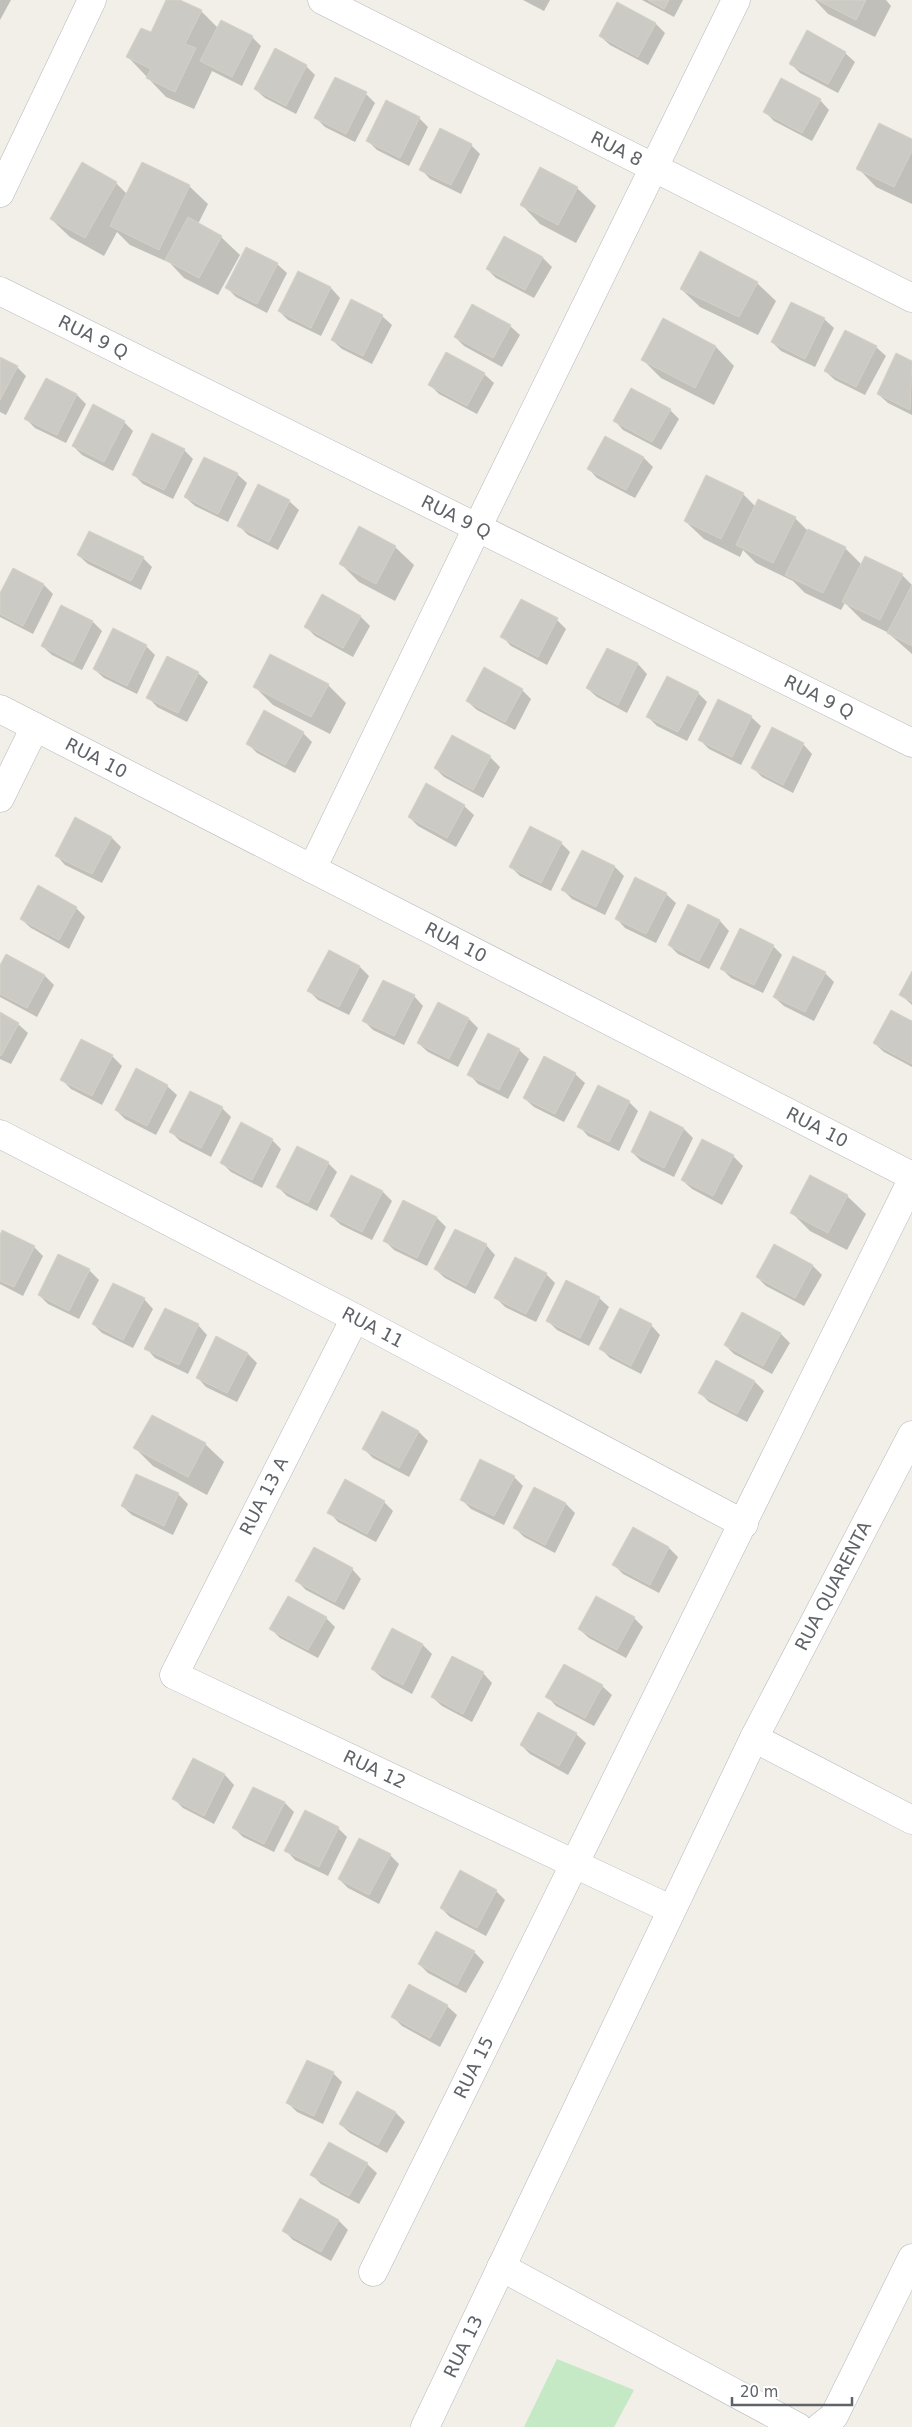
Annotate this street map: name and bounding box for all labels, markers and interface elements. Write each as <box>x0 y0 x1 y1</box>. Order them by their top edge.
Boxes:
street label: RUA 8 <box>587 127 646 170</box>
street label: RUA 9 Q <box>55 311 132 363</box>
street label: RUA 9 Q <box>418 490 495 543</box>
street label: RUA 9 Q <box>781 670 857 723</box>
street label: RUA 10 <box>62 733 131 782</box>
street label: RUA 10 <box>421 917 490 966</box>
street label: RUA 10 <box>783 1102 852 1152</box>
street label: RUA 11 <box>339 1302 407 1352</box>
street label: RUA 13 A <box>235 1453 292 1538</box>
street label: RUA QUARENTA <box>791 1517 875 1654</box>
street label: RUA 12 <box>340 1745 409 1793</box>
street label: RUA 15 <box>449 2033 498 2102</box>
street label: RUA 13 <box>439 2312 487 2381</box>
scale bar <box>732 2374 852 2406</box>
text: 20 m <box>740 2383 778 2401</box>

